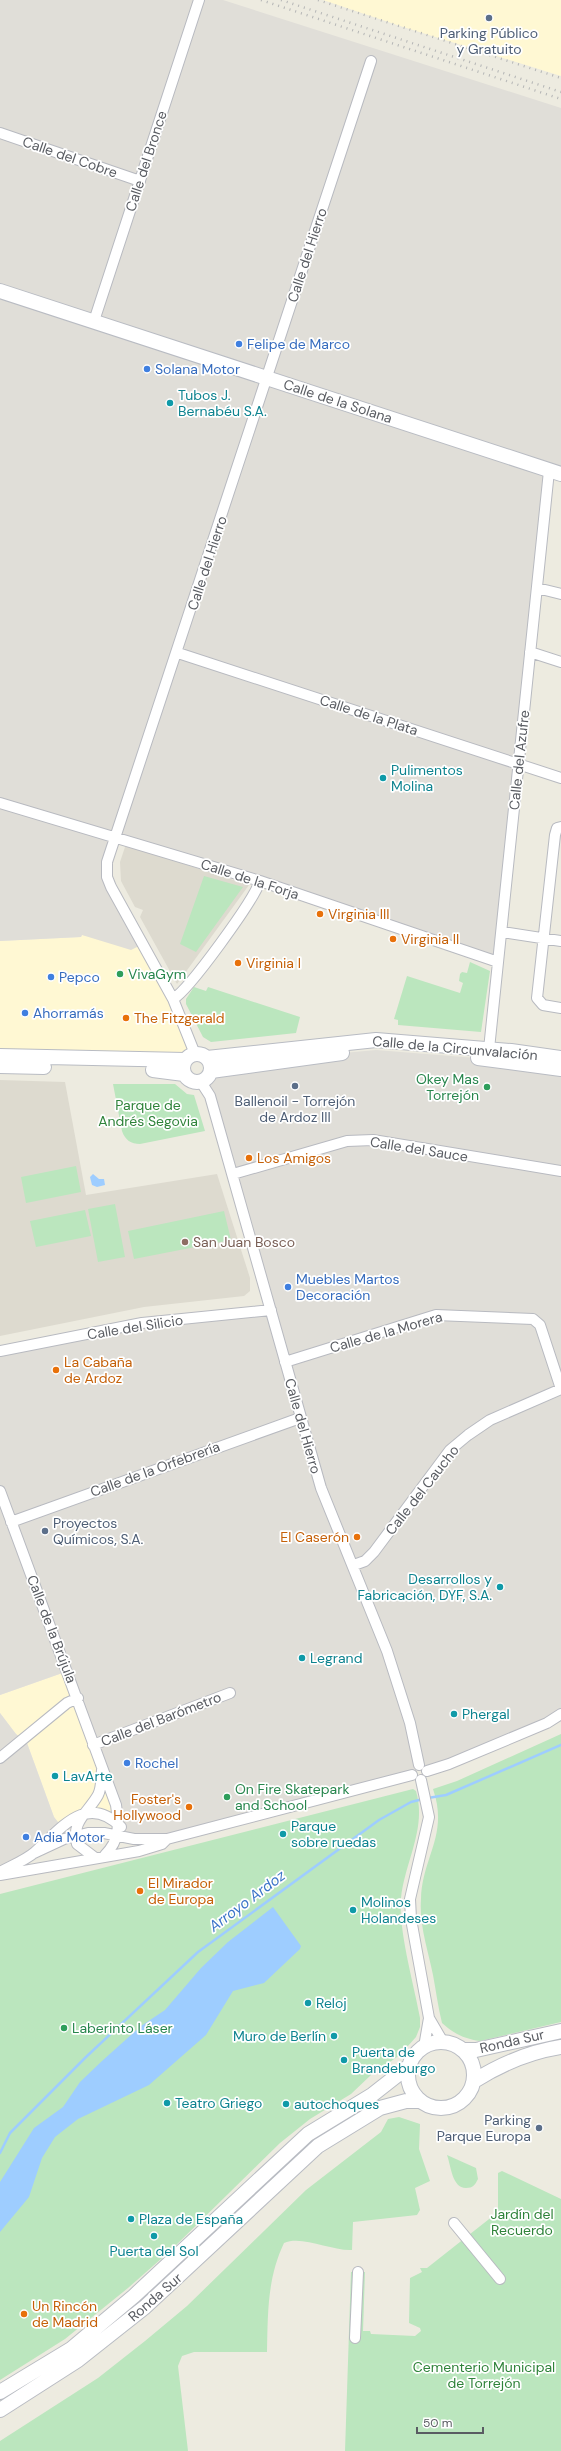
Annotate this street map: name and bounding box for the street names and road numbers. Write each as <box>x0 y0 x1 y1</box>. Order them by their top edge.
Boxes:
street label: Calle del Bronce <box>121 108 171 214</box>
street label: Calle del Cobre <box>20 132 120 182</box>
street label: Calle del Hierro <box>283 205 331 305</box>
street label: Calle de la Solana <box>281 375 395 427</box>
street label: Calle del Hierro <box>183 513 231 613</box>
street label: Calle de la Plata <box>318 691 420 739</box>
street label: Calle del Azufre <box>505 709 533 811</box>
street label: Calle de la Forja <box>199 855 301 903</box>
street label: Calle de la Circunvalación <box>372 1032 538 1064</box>
street label: Calle del Sauce <box>369 1132 469 1166</box>
street label: Calle de la Morera <box>328 1307 444 1357</box>
street label: Calle del Silicio <box>86 1311 184 1343</box>
street label: Calle del Hierro <box>281 1376 325 1476</box>
street label: Calle de la Orfebrería <box>88 1437 222 1501</box>
street label: Calle del Caucho <box>381 1441 463 1539</box>
street label: Calle de la Brújula <box>23 1572 81 1686</box>
street label: Calle del Barómetro <box>98 1688 224 1750</box>
street label: Ronda Sur <box>478 2025 546 2057</box>
street label: Ronda Sur <box>124 2269 186 2325</box>

